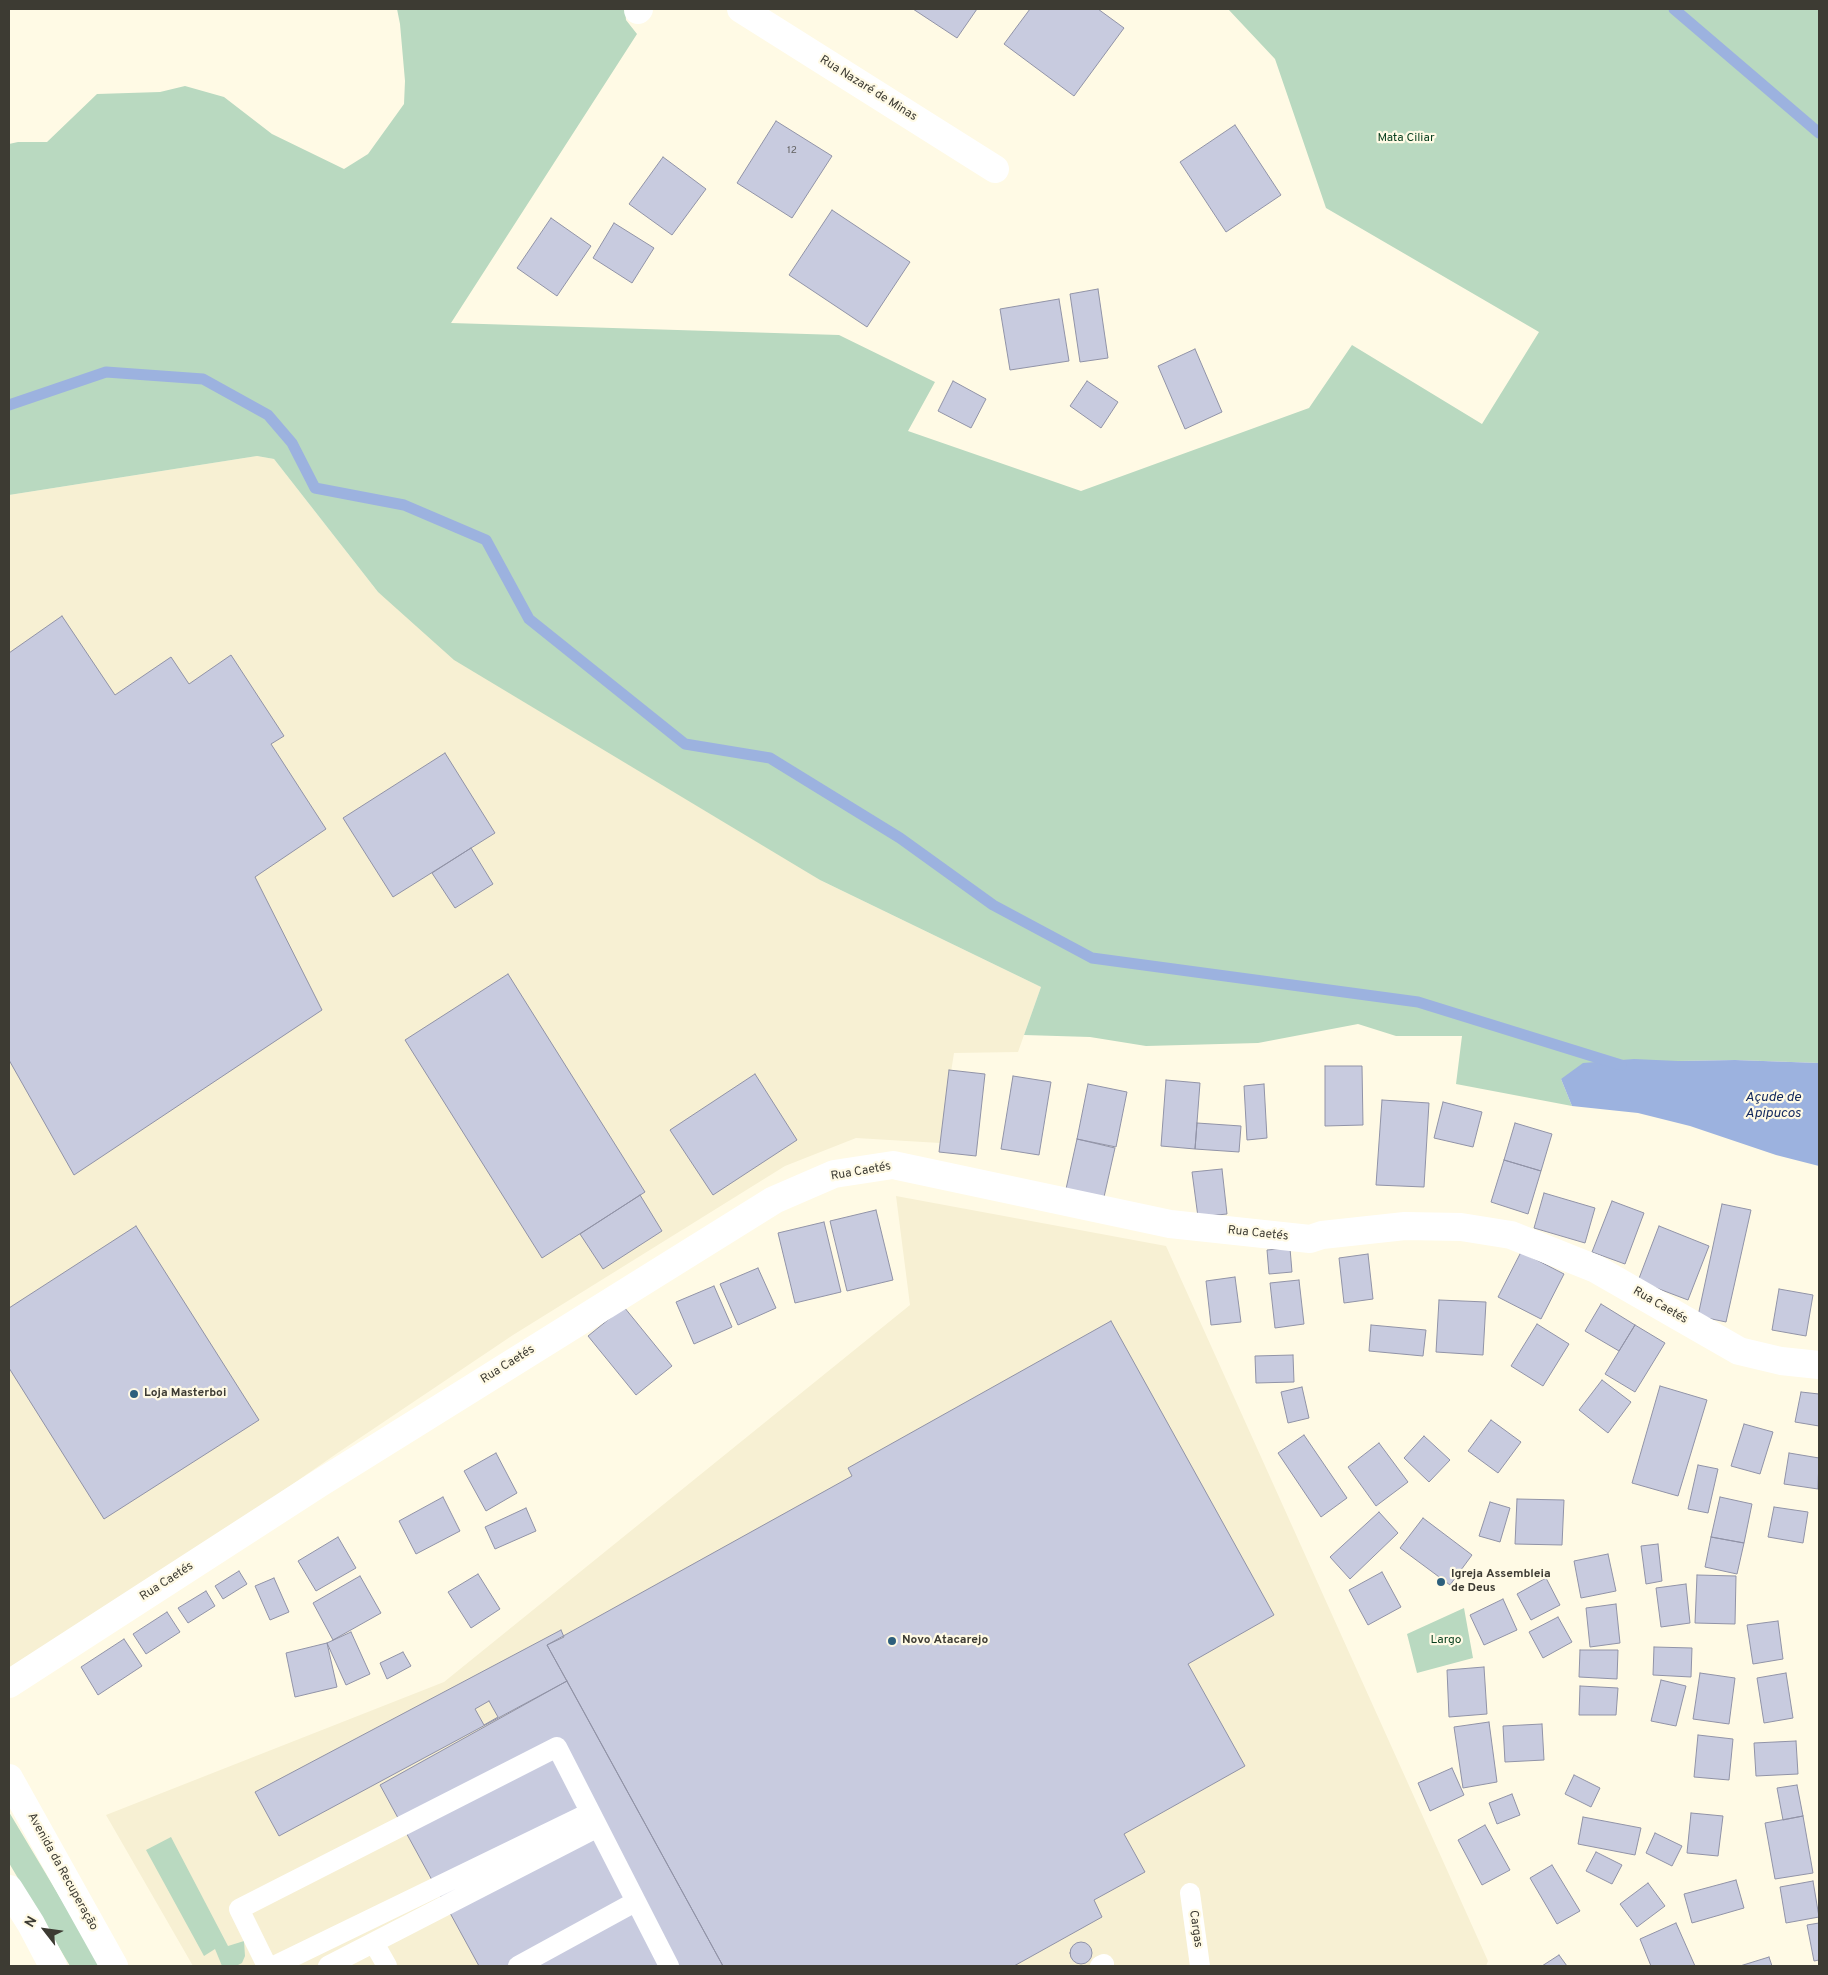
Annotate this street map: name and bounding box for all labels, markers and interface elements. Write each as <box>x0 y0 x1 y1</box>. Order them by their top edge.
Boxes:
street label: Rua Nazaré de Minas <box>817 53 919 125</box>
park label: Mata Ciliar <box>1377 132 1435 146</box>
house number: 12 <box>787 145 797 157</box>
water label: Açude de Apipucos <box>1745 1090 1801 1122</box>
street label: Rua Caetés <box>830 1160 892 1184</box>
street label: Rua Caetés <box>1227 1224 1289 1244</box>
street label: Rua Caetés <box>1630 1285 1690 1327</box>
street label: Rua Caetés <box>478 1343 538 1387</box>
place label: Loja Masterboi <box>144 1387 226 1401</box>
marker: Loja Masterboi <box>128 1388 140 1400</box>
street label: Rua Caetés <box>138 1559 196 1605</box>
place label: Igreja Assembleia de Deus <box>1451 1568 1551 1596</box>
marker: Igreja Assembleia de Deus <box>1435 1576 1447 1588</box>
place label: Novo Atacarejo <box>902 1634 988 1648</box>
park label: Largo <box>1431 1634 1461 1648</box>
marker: Novo Atacarejo <box>886 1635 898 1647</box>
street label: Avenida da Recuperação <box>24 1811 100 1933</box>
north arrow <box>20 1905 70 1955</box>
street label: Cargas <box>1185 1909 1205 1949</box>
text: N <box>22 1914 41 1931</box>

